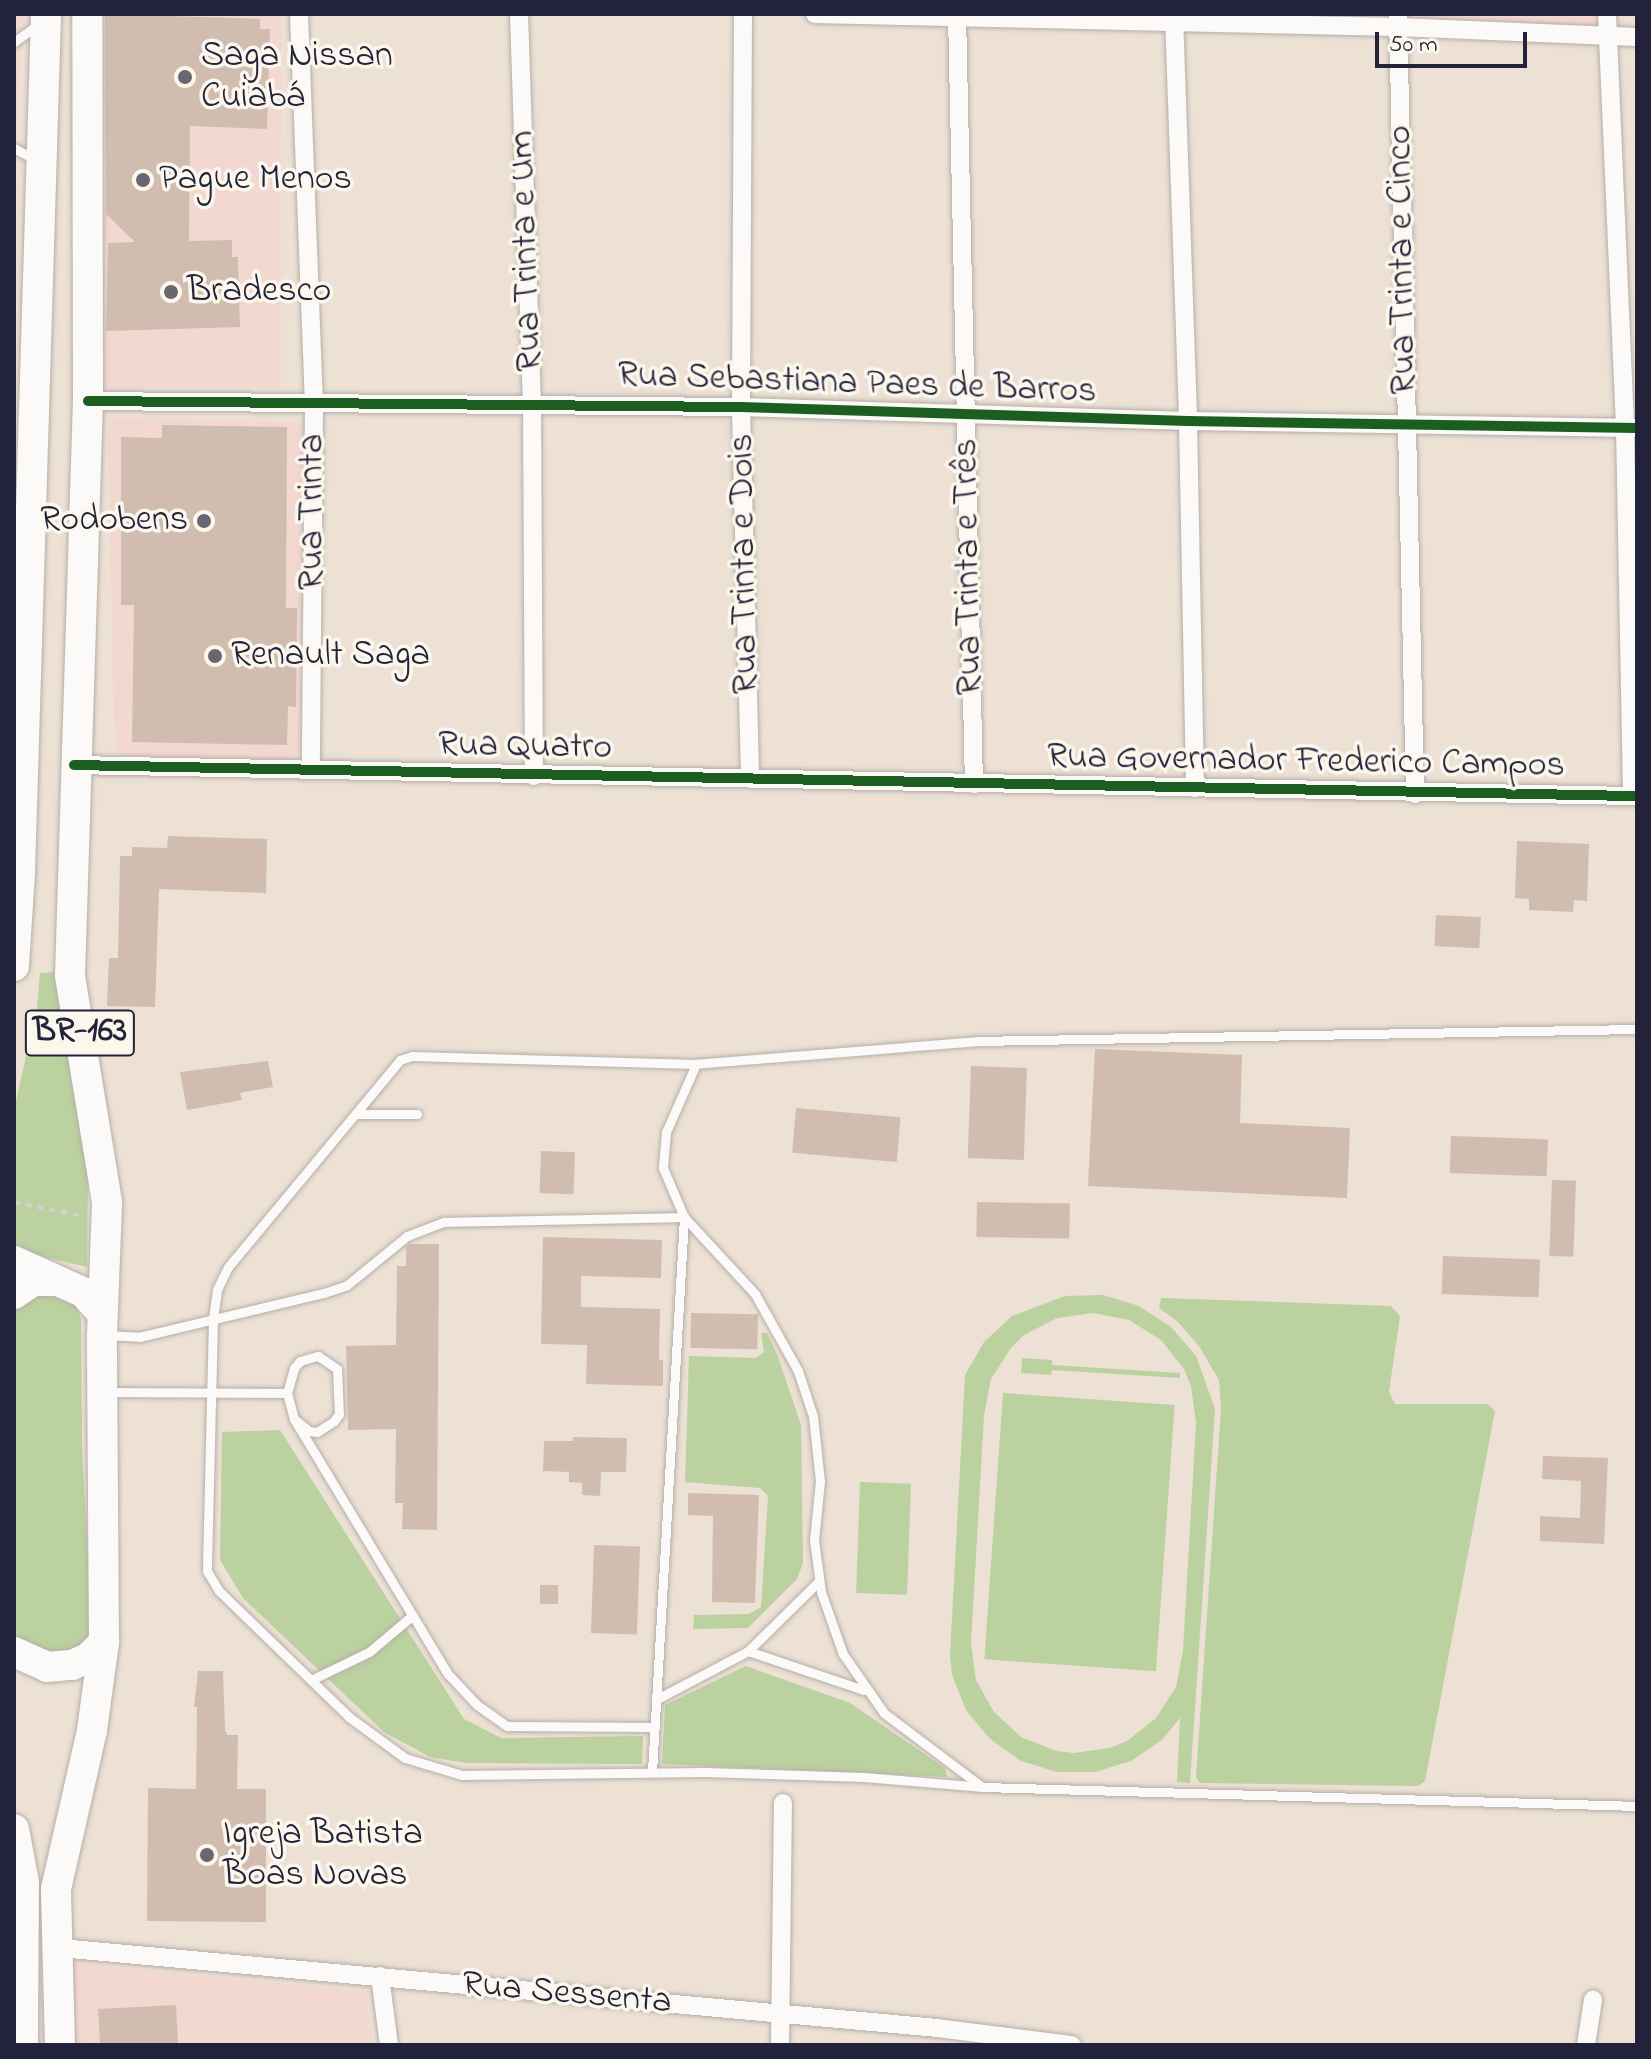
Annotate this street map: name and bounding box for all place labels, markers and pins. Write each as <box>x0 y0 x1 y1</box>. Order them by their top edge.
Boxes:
place label: Saga Nissan Cuiabá <box>201 34 393 119</box>
marker: Saga Nissan Cuiabá <box>176 68 194 86</box>
place label: Pague Menos <box>159 158 352 202</box>
marker: Pague Menos <box>134 171 152 189</box>
place label: Bradesco <box>187 270 331 314</box>
marker: Bradesco <box>162 283 180 301</box>
place label: Rodobens <box>40 499 188 543</box>
marker: Rodobens <box>195 512 213 530</box>
place label: Renault Saga <box>231 634 430 678</box>
marker: Renault Saga <box>206 647 224 665</box>
place label: Igreja Batista Boas Novas <box>223 1812 423 1897</box>
marker: Igreja Batista Boas Novas <box>198 1846 216 1864</box>

